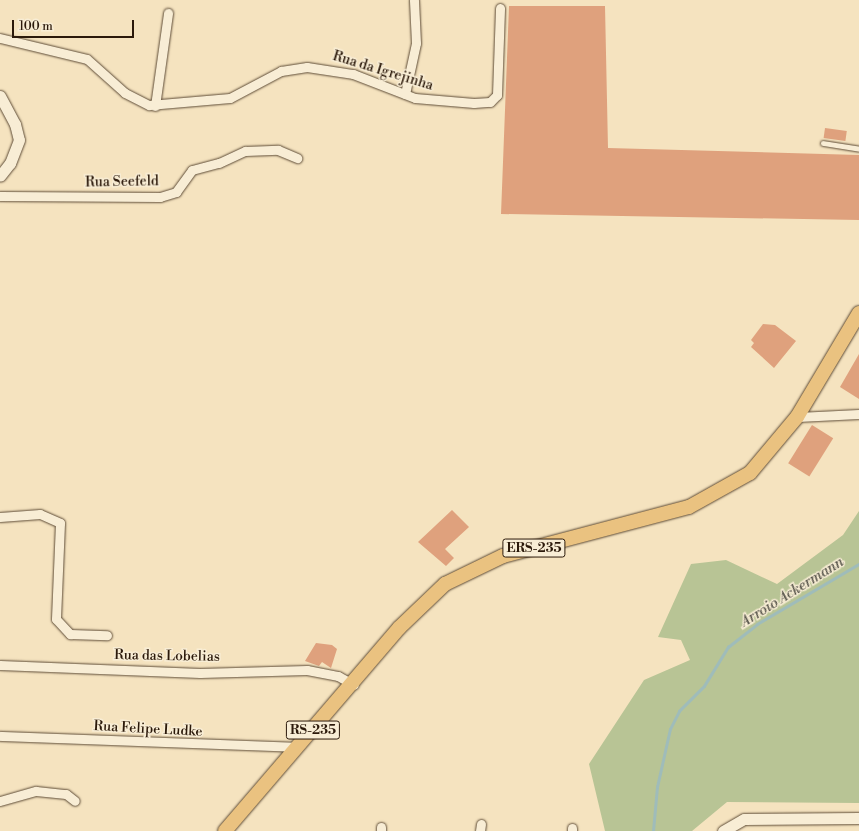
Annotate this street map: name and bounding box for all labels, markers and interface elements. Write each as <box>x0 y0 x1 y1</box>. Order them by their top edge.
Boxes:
scale bar <box>14 12 136 38</box>
text: 100 m <box>19 19 53 34</box>
street label: Rua da Igrejinha <box>331 48 435 94</box>
street label: Rua Seefeld <box>85 173 159 191</box>
road number: ERS-235 <box>502 537 566 559</box>
water label: Arroio Ackermann <box>737 553 847 631</box>
street label: Rua das Lobelias <box>114 647 220 665</box>
street label: Rua Felipe Ludke <box>93 718 203 740</box>
road number: RS-235 <box>285 719 341 741</box>

